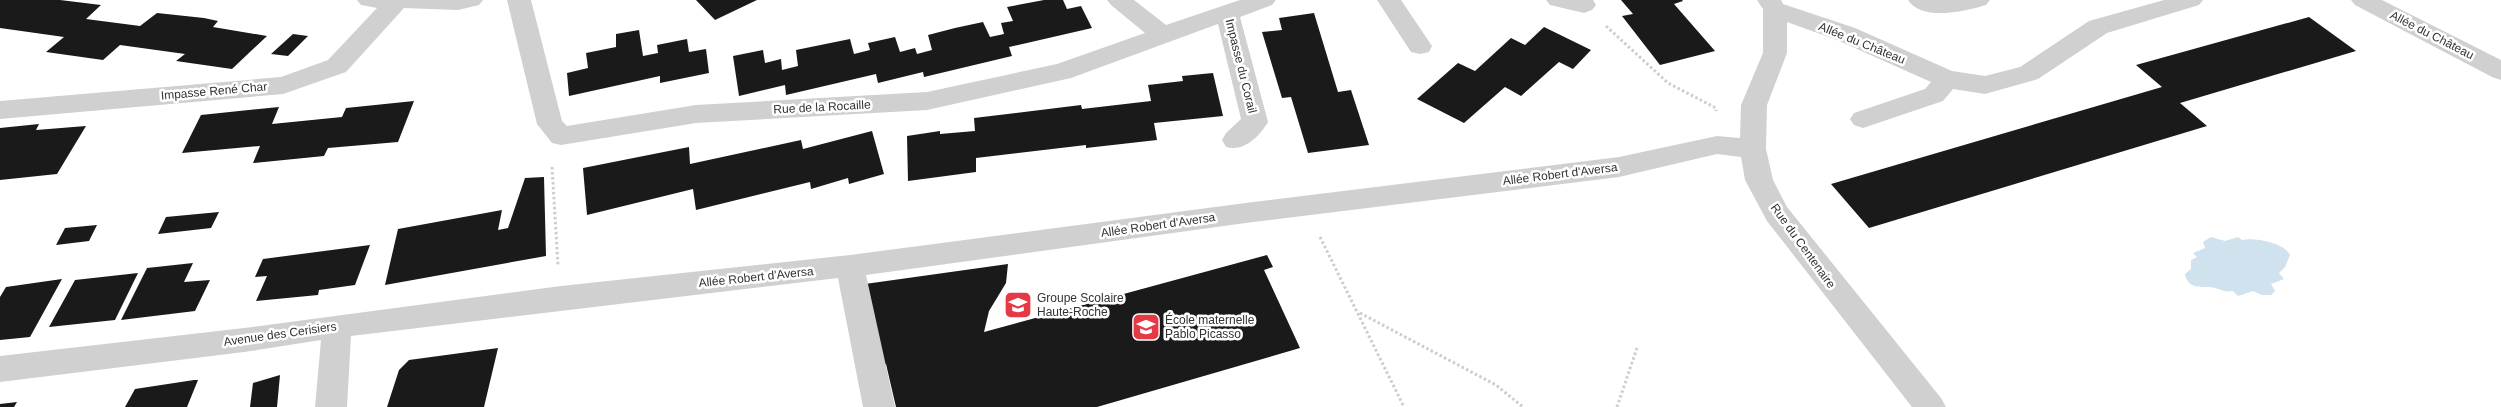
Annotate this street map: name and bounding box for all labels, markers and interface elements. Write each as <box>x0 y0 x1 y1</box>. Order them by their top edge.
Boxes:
street label: Allée du Château <box>2388 8 2476 62</box>
street label: Impasse du Corail <box>1223 17 1259 115</box>
street label: Allée du Château <box>1817 19 1907 67</box>
street label: Impasse René Char <box>160 79 268 103</box>
street label: Rue de la Rocaille <box>773 97 871 117</box>
street label: Allée Robert d'Aversa <box>1502 160 1618 188</box>
street label: Rue du Centenaire <box>1768 201 1838 291</box>
street label: Allée Robert d'Aversa <box>1100 210 1216 240</box>
street label: Allée Robert d'Aversa <box>698 264 814 290</box>
school or university icon: Groupe Scolaire Haute-Roche <box>1003 290 1033 320</box>
place label: Groupe Scolaire Haute-Roche <box>1037 291 1124 319</box>
school or university icon: École maternelle Pablo Picasso <box>1131 312 1161 342</box>
place label: École maternelle Pablo Picasso <box>1165 312 1255 341</box>
street label: Avenue des Cerisiers <box>223 319 337 349</box>

